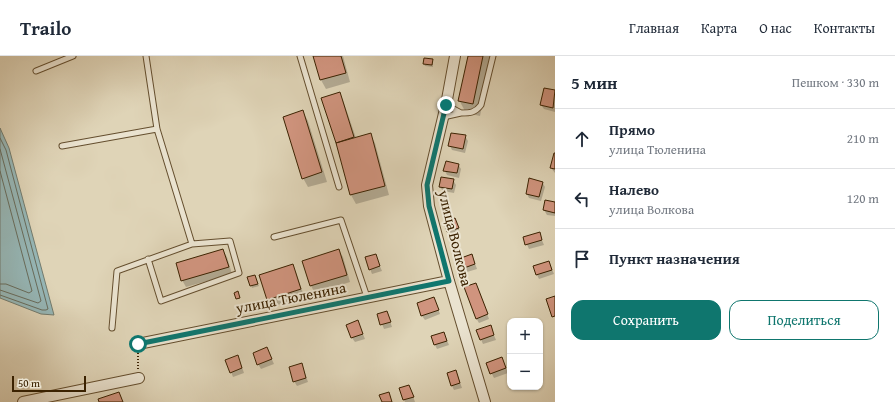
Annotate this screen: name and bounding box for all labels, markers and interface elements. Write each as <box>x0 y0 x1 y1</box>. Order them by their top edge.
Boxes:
text: Trailo <box>20 14 71 42</box>
text: Главная <box>629 18 679 38</box>
text: Карта <box>701 18 737 38</box>
text: О нас <box>759 18 792 38</box>
text: Контакты <box>814 18 875 38</box>
text: 5 мин <box>571 70 617 95</box>
text: Пешком · 330 m <box>792 73 879 92</box>
route end <box>437 96 455 114</box>
text: Прямо <box>609 119 655 140</box>
icon: ahead <box>571 128 593 150</box>
text: 210 m <box>847 129 879 148</box>
text: улица Тюленина <box>609 140 706 159</box>
text: Налево <box>609 179 659 200</box>
street label: улица Волкова <box>433 187 478 289</box>
icon: left <box>571 188 593 210</box>
text: 120 m <box>847 189 879 208</box>
text: улица Волкова <box>609 200 694 219</box>
icon: arrive <box>571 248 593 270</box>
text: Пункт назначения <box>609 248 740 269</box>
street label: улица Тюленина <box>233 276 349 319</box>
button: Сохранить <box>571 300 721 340</box>
button: Поделиться <box>729 300 879 340</box>
map controls <box>507 318 543 390</box>
button: + <box>507 318 543 354</box>
route start <box>129 335 147 353</box>
button: − <box>507 354 543 390</box>
scale bar <box>12 374 86 393</box>
text: 50 m <box>18 375 40 391</box>

